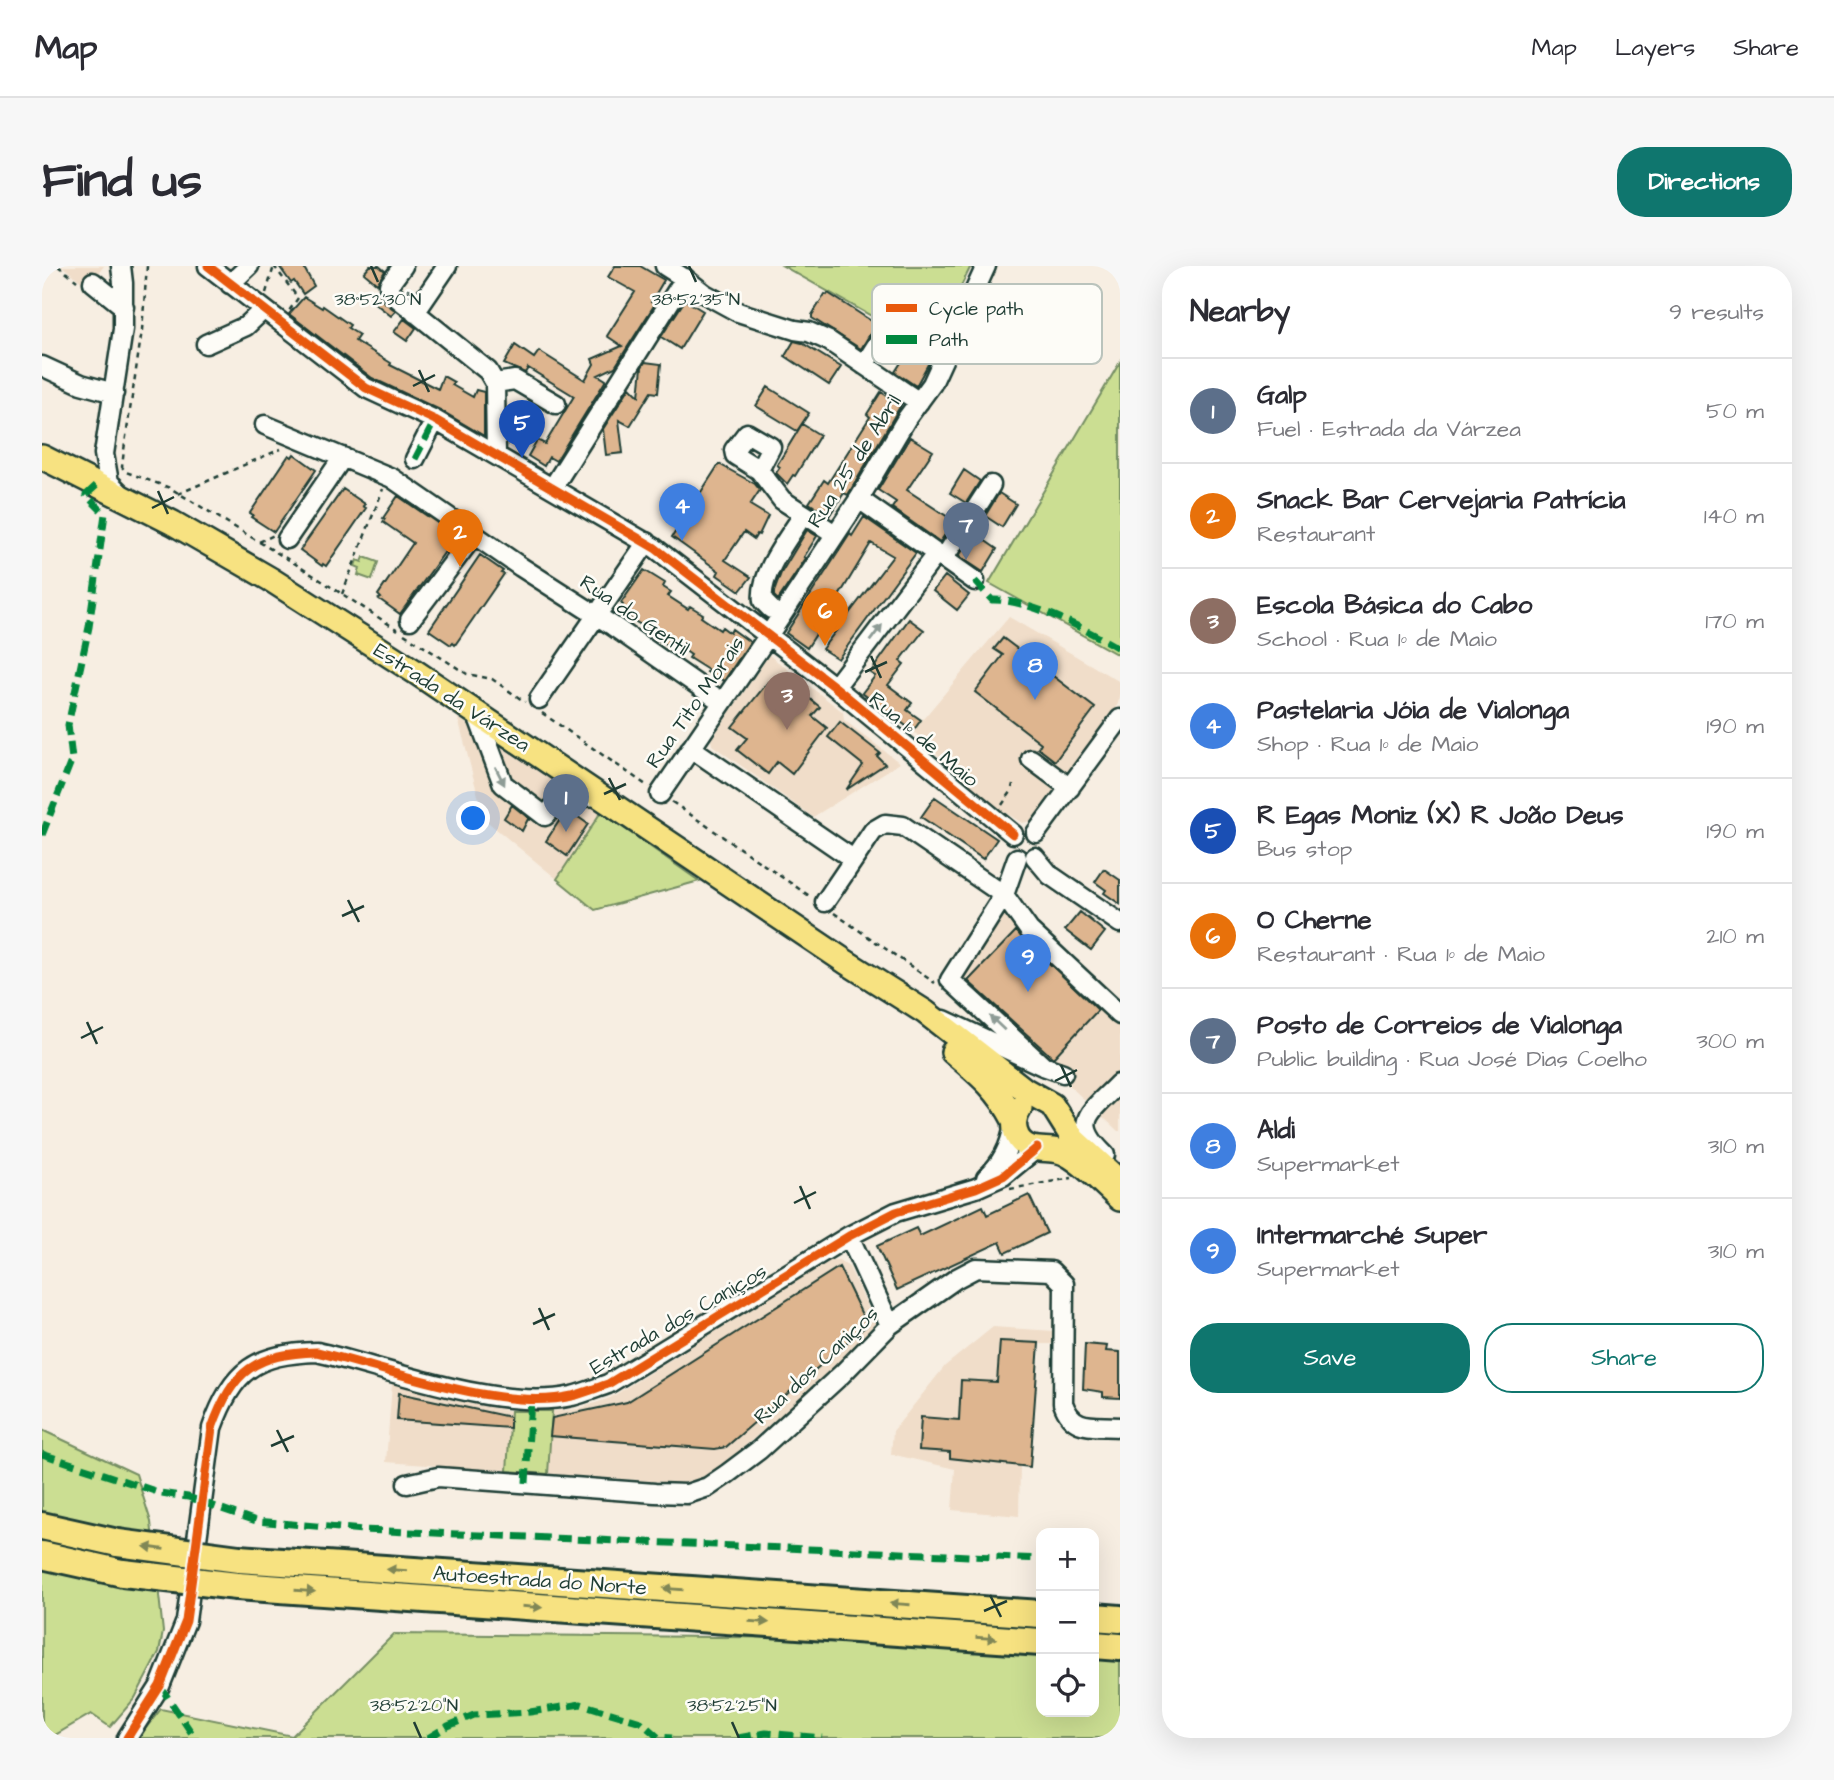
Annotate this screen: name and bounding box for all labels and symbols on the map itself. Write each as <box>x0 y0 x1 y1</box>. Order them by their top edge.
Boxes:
legend <box>872 284 1102 364</box>
text: 38°52'30"N <box>335 287 421 312</box>
text: 38°52'35"N <box>652 287 740 312</box>
text: Cycle path <box>929 296 1024 324</box>
text: Path <box>929 327 968 354</box>
street label: Rua 25 de Abril <box>800 389 908 534</box>
pin: 5 <box>499 400 545 458</box>
pin: 4 <box>659 483 705 541</box>
pin: 7 <box>943 502 989 560</box>
pin: 2 <box>437 509 483 567</box>
street label: Rua do Gentil <box>574 568 696 663</box>
pin: 6 <box>802 588 848 646</box>
one-way arrow <box>869 624 883 642</box>
street label: Rua Tito Morais <box>639 631 752 774</box>
street label: Estrada da Várzea <box>368 636 536 759</box>
pin: 8 <box>1012 642 1058 700</box>
pin: 3 <box>764 672 810 730</box>
street label: Rua 1º de Maio <box>863 685 985 794</box>
one-way arrow <box>494 766 506 786</box>
pin: 1 <box>543 774 589 832</box>
your location <box>456 801 490 835</box>
pin: 9 <box>1005 934 1051 992</box>
one-way arrow <box>988 1015 1006 1031</box>
street label: Estrada dos Caniços <box>584 1257 772 1382</box>
street label: Rua dos Caniços <box>748 1300 885 1431</box>
one-way arrow <box>143 1543 165 1554</box>
street label: Autoestrada do Norte <box>432 1559 648 1602</box>
one-way arrow <box>386 1564 408 1575</box>
one-way arrow <box>662 1583 684 1594</box>
one-way arrow <box>294 1586 316 1597</box>
one-way arrow <box>889 1599 911 1610</box>
one-way arrow <box>521 1602 543 1613</box>
one-way arrow <box>748 1617 770 1628</box>
one-way arrow <box>975 1633 997 1644</box>
text: 38°52'20"N <box>370 1693 458 1718</box>
text: 38°52'25"N <box>687 1693 777 1718</box>

